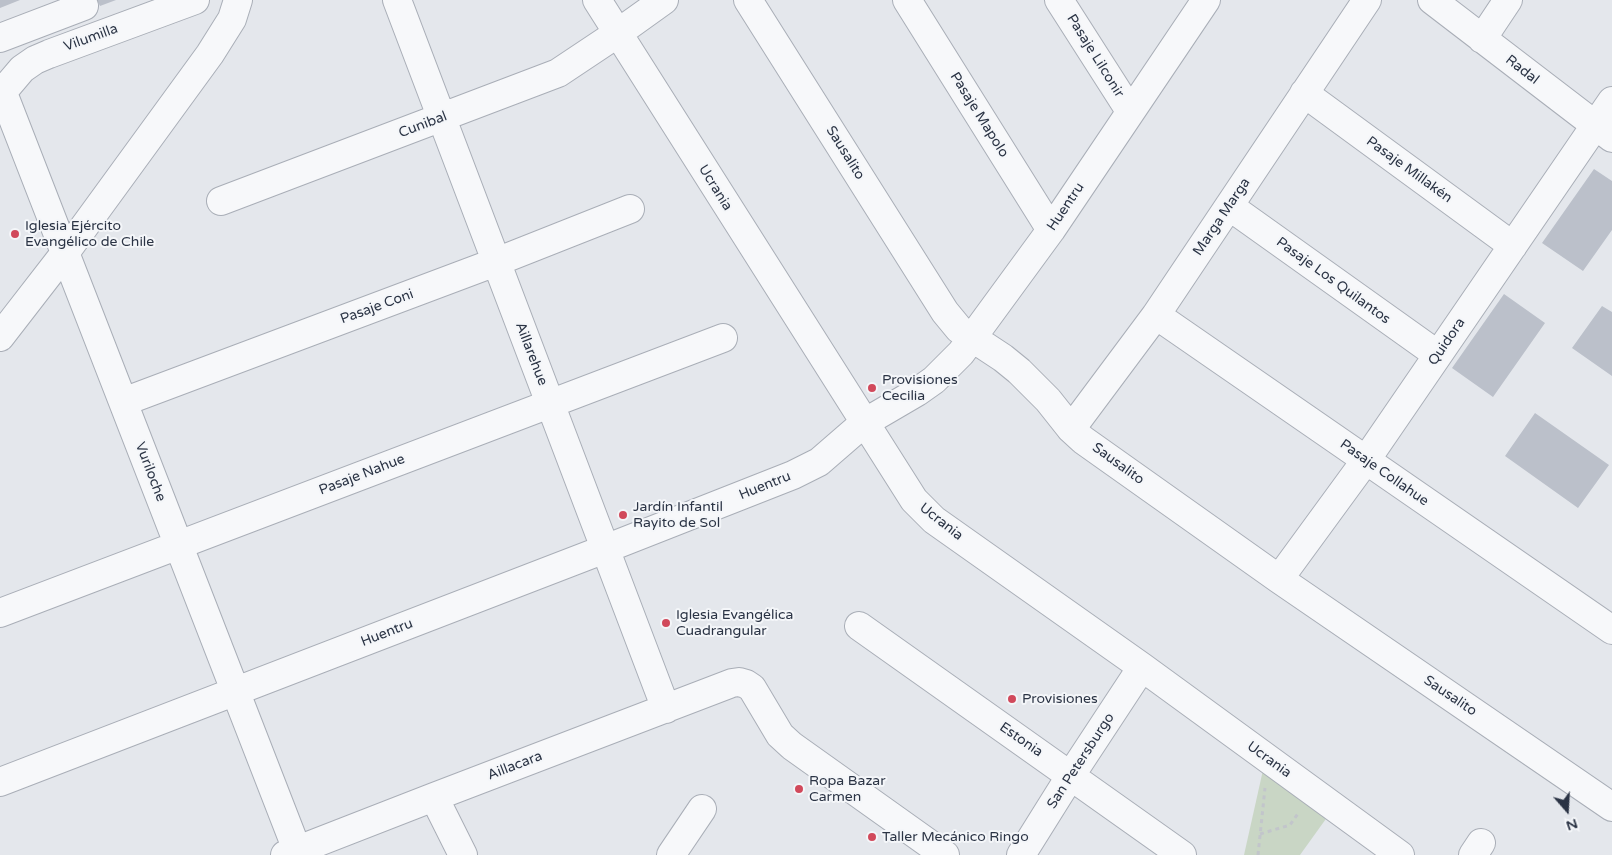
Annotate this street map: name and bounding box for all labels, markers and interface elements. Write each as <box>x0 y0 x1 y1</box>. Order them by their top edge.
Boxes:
street label: Pasaje Lilconir <box>1063 11 1127 101</box>
street label: Vilumilla <box>62 20 120 56</box>
street label: Radal <box>1502 52 1542 88</box>
street label: Pasaje Mapolo <box>946 69 1012 161</box>
street label: Cunibal <box>397 108 449 142</box>
street label: Sausalito <box>822 123 868 183</box>
street label: Pasaje Millakén <box>1363 133 1455 207</box>
street label: Ucrania <box>694 162 736 214</box>
street label: Marga Marga <box>1190 175 1254 259</box>
street label: Huentru <box>1044 180 1088 234</box>
place label: Iglesia Ejército Evangélico de Chile <box>25 218 154 250</box>
marker: Iglesia Ejército Evangélico de Chile <box>9 228 21 240</box>
street label: Pasaje Los Quilantos <box>1273 234 1393 328</box>
street label: Pasaje Coni <box>338 286 416 328</box>
street label: Quidora <box>1425 315 1469 369</box>
street label: Aillarehue <box>511 320 551 388</box>
place label: Provisiones Cecilia <box>882 372 958 404</box>
marker: Provisiones Cecilia <box>866 382 878 394</box>
street label: Pasaje Collahue <box>1336 436 1432 510</box>
street label: Sausalito <box>1089 439 1147 489</box>
street label: Vuriloche <box>131 440 169 504</box>
street label: Pasaje Nahue <box>317 451 407 499</box>
street label: Huentru <box>737 468 793 504</box>
place label: Jardín Infantil Rayito de Sol <box>633 499 723 532</box>
street label: Ucrania <box>916 500 966 544</box>
marker: Jardín Infantil Rayito de Sol <box>617 509 629 521</box>
place label: Iglesia Evangélica Cuadrangular <box>676 607 793 640</box>
street label: Huentru <box>359 615 415 651</box>
marker: Iglesia Evangélica Cuadrangular <box>660 617 672 629</box>
street label: Sausalito <box>1420 672 1480 720</box>
place label: Provisiones <box>1022 691 1098 707</box>
marker: Provisiones <box>1006 693 1018 705</box>
street label: San Petersburgo <box>1044 710 1118 812</box>
street label: Estonia <box>996 719 1046 761</box>
street label: Ucrania <box>1243 738 1295 782</box>
street label: Aillacara <box>485 748 545 784</box>
place label: Ropa Bazar Carmen <box>809 773 886 806</box>
marker: Ropa Bazar Carmen <box>793 783 805 795</box>
north arrow <box>1542 785 1592 835</box>
text: N <box>1564 815 1580 835</box>
place label: Taller Mecánico Ringo <box>882 829 1029 845</box>
marker: Taller Mecánico Ringo <box>866 831 878 843</box>

